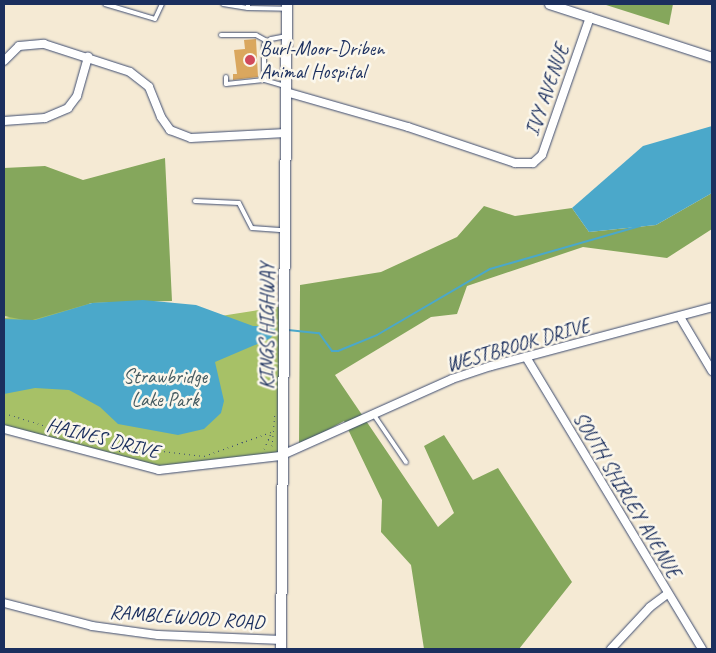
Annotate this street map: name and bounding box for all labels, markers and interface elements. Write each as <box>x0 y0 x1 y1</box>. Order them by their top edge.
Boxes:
place label: Burl-Moor-Driben Animal Hospital <box>260 36 384 83</box>
street label: IVY AVENUE <box>520 42 574 138</box>
marker: Burl-Moor-Driben Animal Hospital <box>244 54 256 66</box>
street label: KINGS HIGHWAY <box>255 262 279 390</box>
street label: WESTBROOK DRIVE <box>444 313 592 377</box>
park label: Strawbridge Lake Park <box>123 365 207 412</box>
street label: SOUTH SHIRLEY AVENUE <box>568 408 686 582</box>
street label: HAINES DRIVE <box>44 412 162 464</box>
street label: RAMBLEWOOD ROAD <box>108 600 266 634</box>

